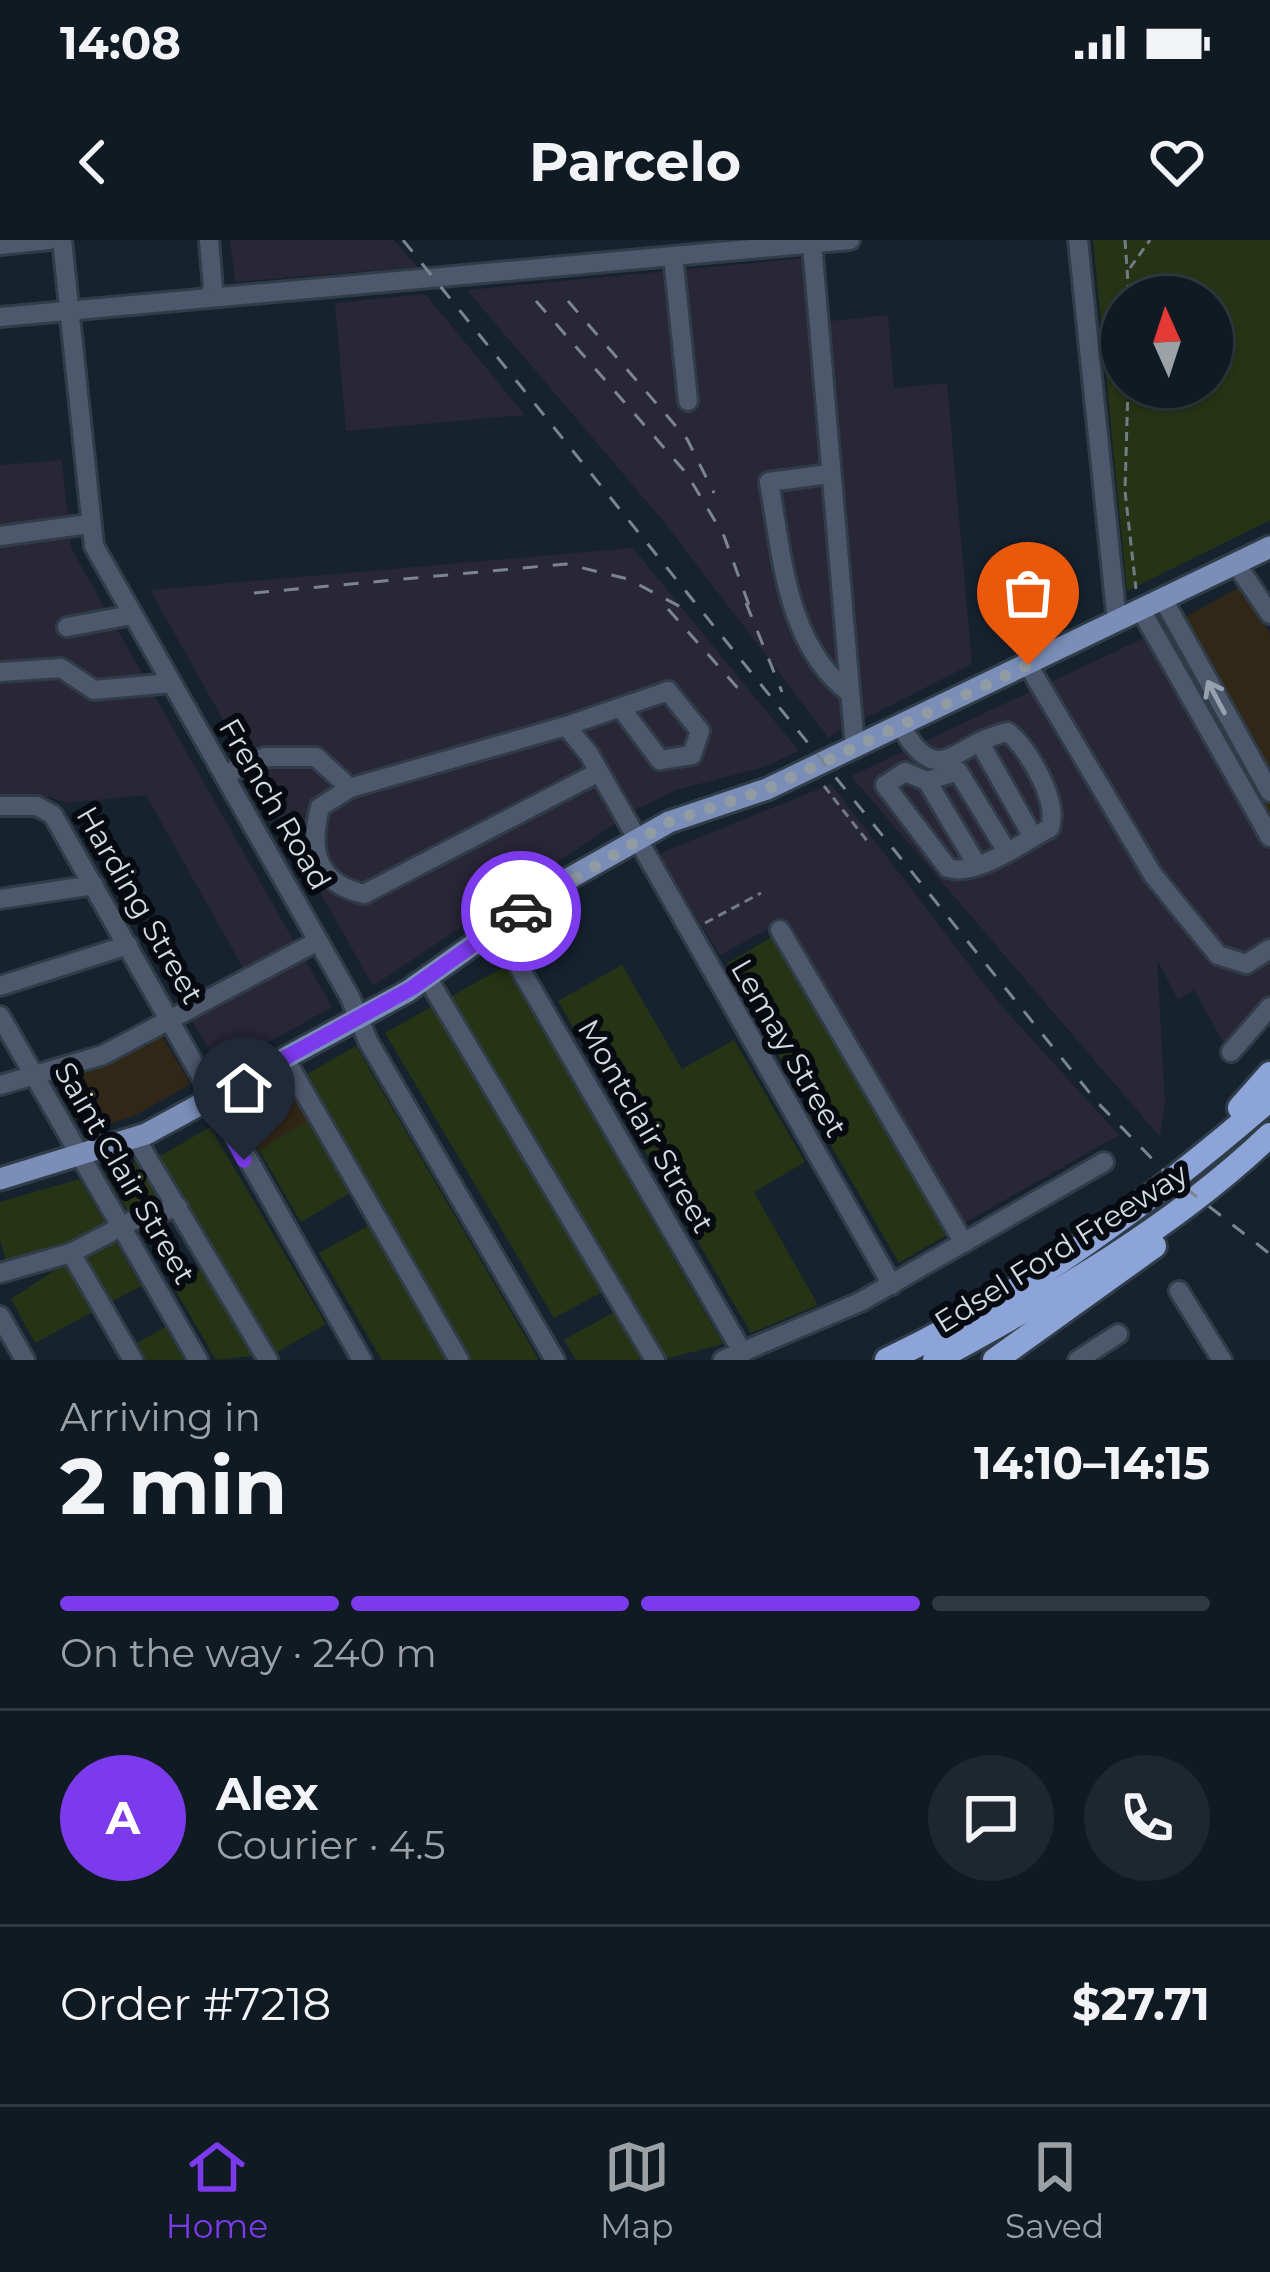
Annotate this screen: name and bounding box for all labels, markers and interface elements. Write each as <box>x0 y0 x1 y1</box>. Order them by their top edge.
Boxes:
text: 14:08 <box>60 15 181 70</box>
icon: back <box>60 129 126 195</box>
text: Parcelo <box>529 129 741 195</box>
icon: heart <box>1144 129 1210 195</box>
north arrow <box>1101 276 1233 408</box>
map controls <box>1101 276 1233 408</box>
pin <box>977 542 1079 665</box>
icon: bag <box>995 560 1061 626</box>
one-way arrow <box>1204 681 1227 716</box>
street label: French Road <box>211 712 339 896</box>
street label: Harding Street <box>69 800 211 1010</box>
courier <box>461 851 581 971</box>
icon: car <box>488 878 554 944</box>
street label: Lemay Street <box>723 952 855 1144</box>
street label: Montclair Street <box>570 1013 722 1239</box>
pin <box>193 1037 295 1160</box>
street label: Saint Clair Street <box>46 1055 204 1291</box>
icon: home <box>211 1055 277 1121</box>
street label: Edsel Ford Freeway <box>928 1155 1195 1341</box>
text: Arriving in <box>60 1393 261 1441</box>
text: 14:10–14:15 <box>974 1435 1210 1490</box>
text: 2 min <box>60 1438 287 1534</box>
text: On the way · 240 m <box>60 1629 437 1677</box>
button: chat <box>928 1755 1054 1881</box>
button: phone <box>1084 1755 1210 1881</box>
text: Alex <box>216 1766 319 1821</box>
text: A <box>106 1790 140 1845</box>
text: Courier · 4.5 <box>216 1821 446 1869</box>
text: Order #7218 <box>60 1976 331 2031</box>
text: $27.71 <box>1072 1976 1210 2031</box>
tab: Home <box>166 2134 268 2246</box>
tab: Map <box>600 2134 673 2246</box>
tab: Saved <box>1005 2134 1104 2246</box>

